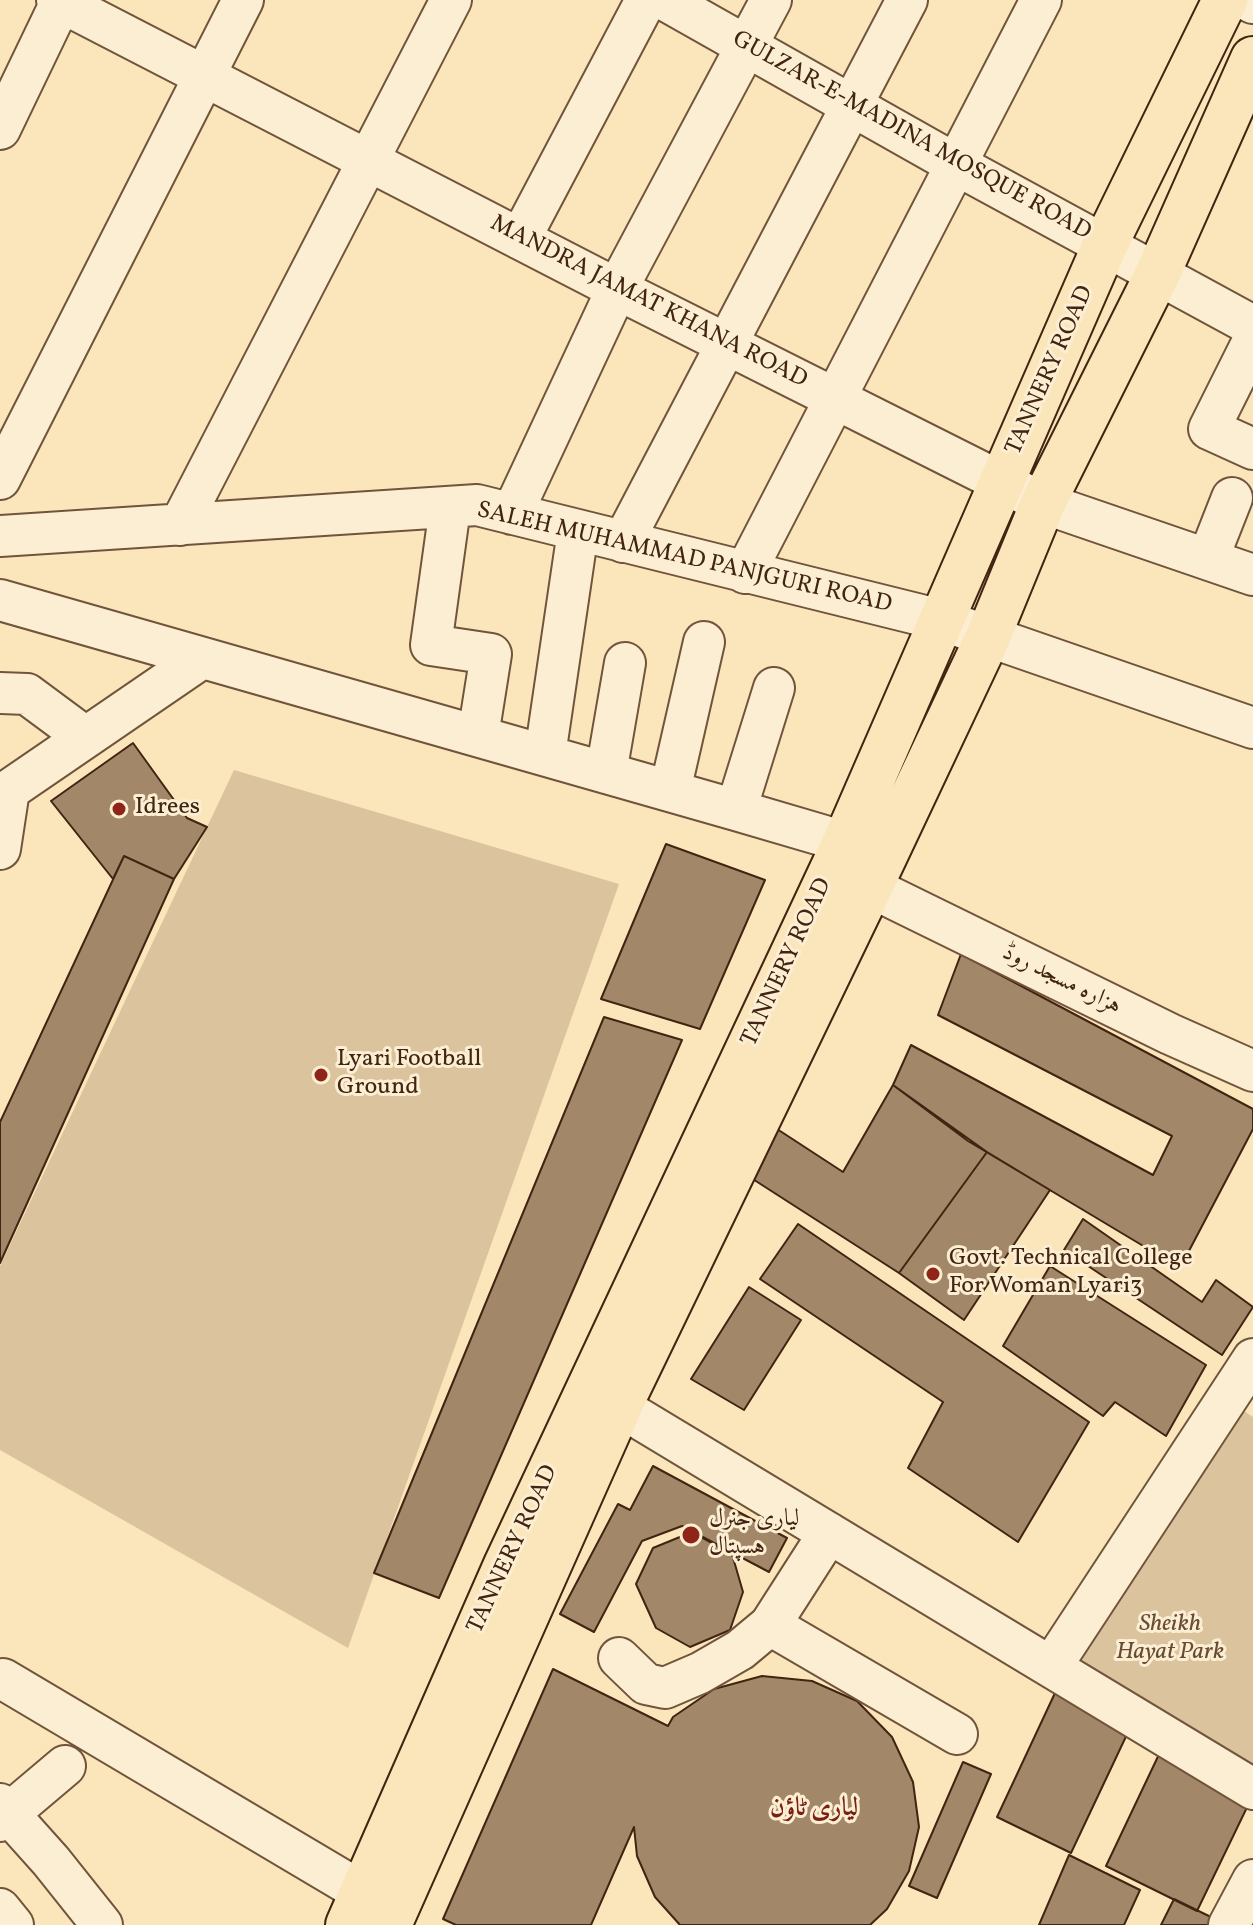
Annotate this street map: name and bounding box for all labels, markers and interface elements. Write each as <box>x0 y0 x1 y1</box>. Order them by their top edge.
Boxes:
street label: GULZAR-E-MADINA MOSQUE ROAD <box>727 26 1095 248</box>
street label: MANDRA JAMAT KHANA ROAD <box>485 210 811 396</box>
street label: TANNERY ROAD <box>1001 282 1101 460</box>
street label: SALEH MUHAMMAD PANJGURI ROAD <box>474 497 894 621</box>
place label: Idrees <box>135 795 200 823</box>
marker: Idrees <box>110 800 128 818</box>
street label: TANNERY ROAD <box>736 874 840 1052</box>
street label: ہزارہ مسجد روڈ <box>997 940 1125 1022</box>
place label: Lyari Football Ground <box>337 1047 481 1103</box>
marker: Lyari Football Ground <box>312 1066 330 1084</box>
place label: Govt. Technical College For Woman Lyari3 <box>949 1246 1193 1302</box>
marker: Govt. Technical College For Woman Lyari3 <box>924 1265 942 1283</box>
street label: TANNERY ROAD <box>462 1461 566 1639</box>
place label: لیاری جنرل ہسپتال <box>709 1507 799 1563</box>
marker: لیاری جنرل ہسپتال <box>680 1524 702 1546</box>
park label: Sheikh Hayat Park <box>1116 1612 1224 1668</box>
district label: لیاری ٹاؤن <box>770 1794 858 1826</box>

